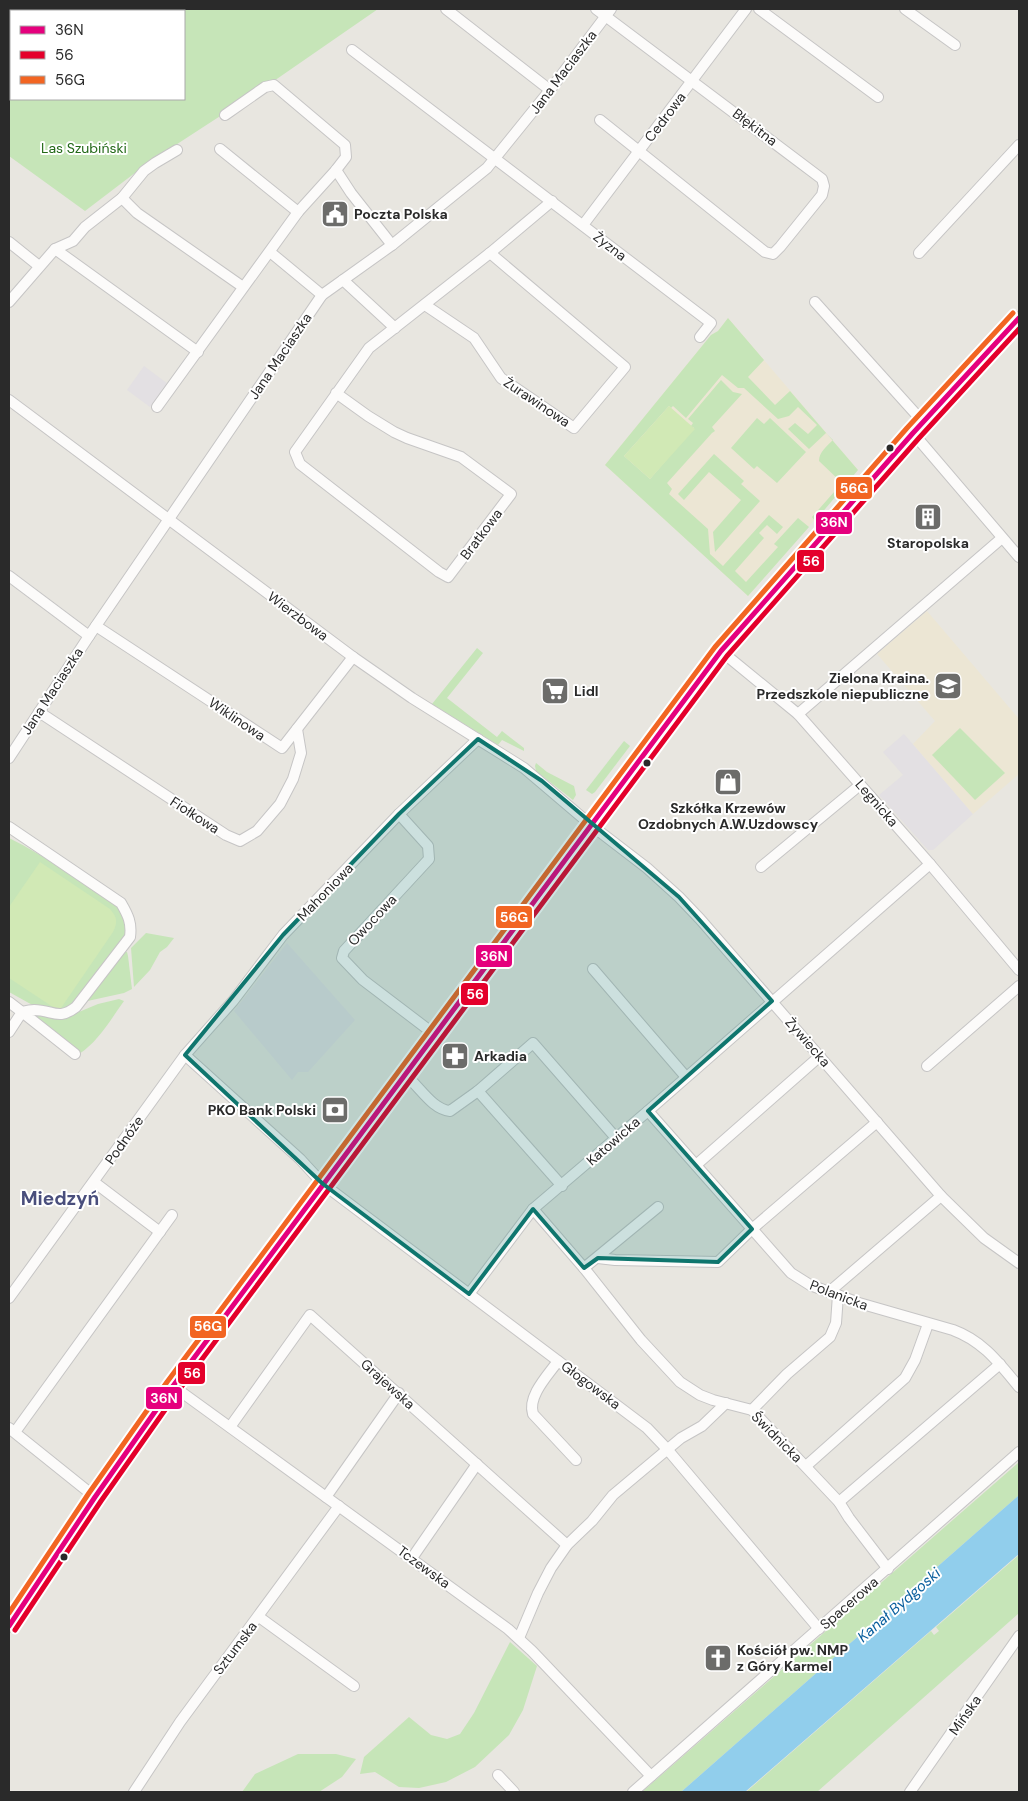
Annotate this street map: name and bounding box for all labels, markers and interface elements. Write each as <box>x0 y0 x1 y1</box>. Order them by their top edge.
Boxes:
legend <box>10 10 185 100</box>
text: 36N <box>55 20 84 40</box>
street label: Jana Maciaszka <box>526 26 600 118</box>
text: 56 <box>55 45 74 65</box>
text: 56G <box>55 70 85 90</box>
street label: Cedrowa <box>640 89 690 145</box>
street label: Błękitna <box>729 104 781 150</box>
park label: Las Szubiński <box>41 139 127 157</box>
public building icon: Poczta Polska <box>320 199 350 229</box>
place label: Poczta Polska <box>354 205 448 223</box>
street label: Żyzna <box>590 227 630 265</box>
street label: Jana Maciaszka <box>244 309 316 403</box>
street label: Żurawinowa <box>500 373 574 431</box>
unlabelled marker <box>885 443 895 453</box>
line badge: 56G <box>835 476 873 500</box>
text: 56G <box>840 479 868 497</box>
building icon: Staropolska <box>913 502 943 532</box>
street label: Bratkowa <box>456 505 506 563</box>
line badge: 36N <box>815 511 853 535</box>
text: 36N <box>820 513 848 531</box>
place label: Staropolska <box>887 534 969 552</box>
line badge: 56 <box>796 549 825 573</box>
text: 56 <box>802 552 820 570</box>
street label: Wierzbowa <box>264 587 332 645</box>
street label: Jana Maciaszka <box>17 644 87 738</box>
place label: Zielona Kraina. Przedszkole niepubliczne <box>757 669 929 703</box>
school or university icon: Zielona Kraina. Przedszkole niepubliczne <box>933 671 963 701</box>
supermarket icon: Lidl <box>540 676 570 706</box>
place label: Lidl <box>574 682 599 700</box>
street label: Wiklinowa <box>205 693 269 745</box>
unlabelled marker <box>642 758 652 768</box>
shop icon: Szkółka Krzewów Ozdobnych A.W.Uzdowscy <box>713 767 743 797</box>
street label: Legnicka <box>852 776 902 830</box>
street label: Fiołkowa <box>167 792 223 838</box>
place label: Szkółka Krzewów Ozdobnych A.W.Uzdowscy <box>638 799 819 833</box>
street label: Mahoniowa <box>293 859 357 925</box>
street label: Owocowa <box>344 891 400 949</box>
line badge: 56G <box>495 905 533 929</box>
text: 56G <box>500 908 528 926</box>
line badge: 36N <box>475 944 513 968</box>
text: 36N <box>480 947 508 965</box>
line badge: 56 <box>460 982 489 1006</box>
text: 56 <box>466 985 484 1003</box>
street label: Żywiecka <box>782 1013 834 1071</box>
pharmacy icon: Arkadia <box>440 1041 470 1071</box>
place label: Arkadia <box>474 1047 527 1065</box>
bank icon: PKO Bank Polski <box>320 1095 350 1125</box>
place label: PKO Bank Polski <box>208 1101 316 1119</box>
street label: Podnóże <box>101 1112 147 1168</box>
street label: Katowicka <box>582 1113 644 1169</box>
district label: Miedzyń <box>21 1186 99 1211</box>
street label: Polanicka <box>807 1276 871 1314</box>
line badge: 56G <box>189 1315 227 1339</box>
text: 56G <box>194 1317 222 1335</box>
street label: Grajewska <box>357 1355 419 1413</box>
street label: Głogowska <box>558 1357 624 1413</box>
line badge: 56 <box>177 1361 206 1385</box>
text: 56 <box>183 1364 201 1382</box>
line badge: 36N <box>145 1386 183 1410</box>
text: 36N <box>150 1389 178 1407</box>
street label: Świdnicka <box>748 1408 806 1466</box>
street label: Tczewska <box>394 1542 454 1592</box>
unlabelled marker <box>59 1552 69 1562</box>
water label: Kanał Bydgoski <box>853 1563 945 1647</box>
street label: Spacerowa <box>816 1573 882 1633</box>
street label: Sztumska <box>209 1618 261 1678</box>
place label: Kościół pw. NMP z Góry Karmel <box>737 1641 848 1675</box>
church icon: Kościół pw. NMP z Góry Karmel <box>703 1643 733 1673</box>
street label: Mińska <box>945 1691 985 1739</box>

